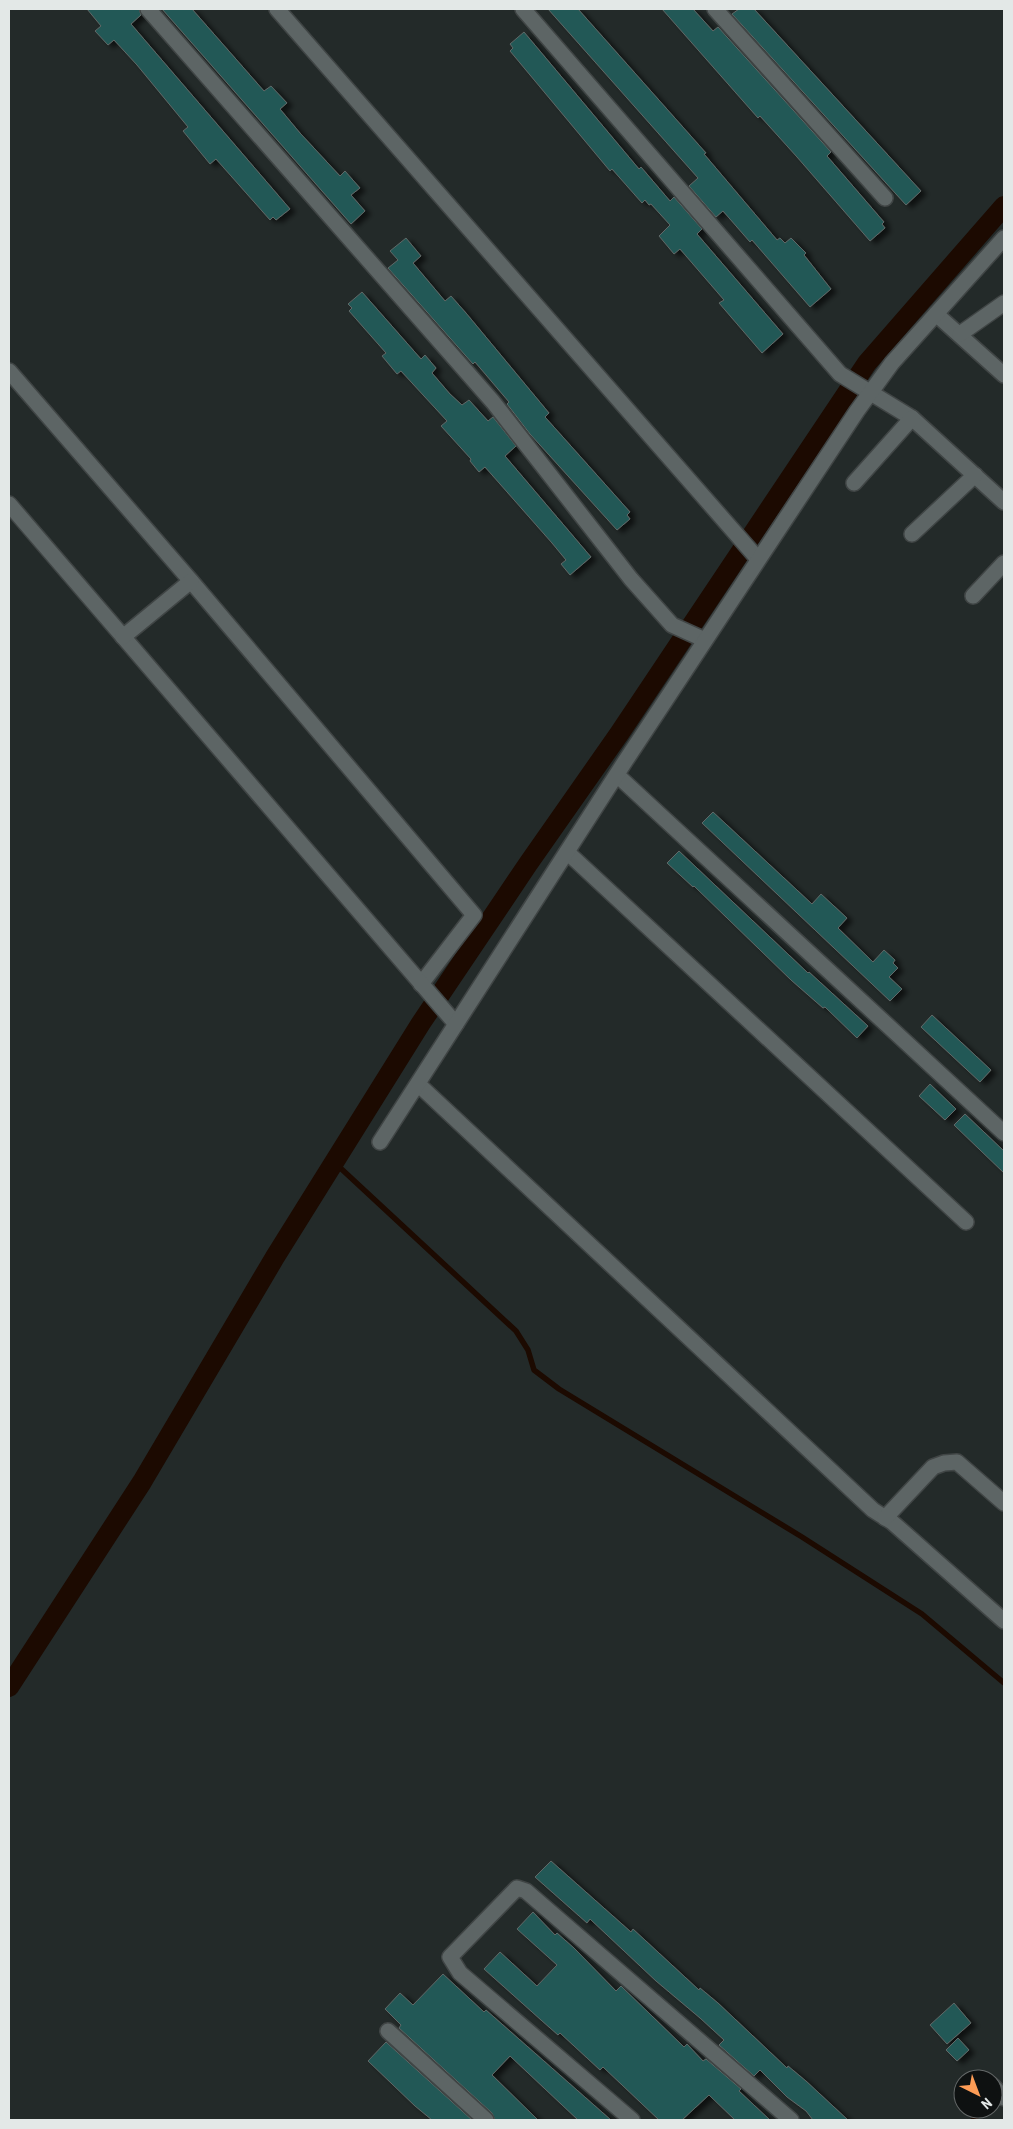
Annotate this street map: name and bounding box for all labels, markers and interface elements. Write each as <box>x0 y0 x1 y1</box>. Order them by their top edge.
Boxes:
north arrow <box>953 2069 1003 2119</box>
text: N <box>978 2095 995 2112</box>

